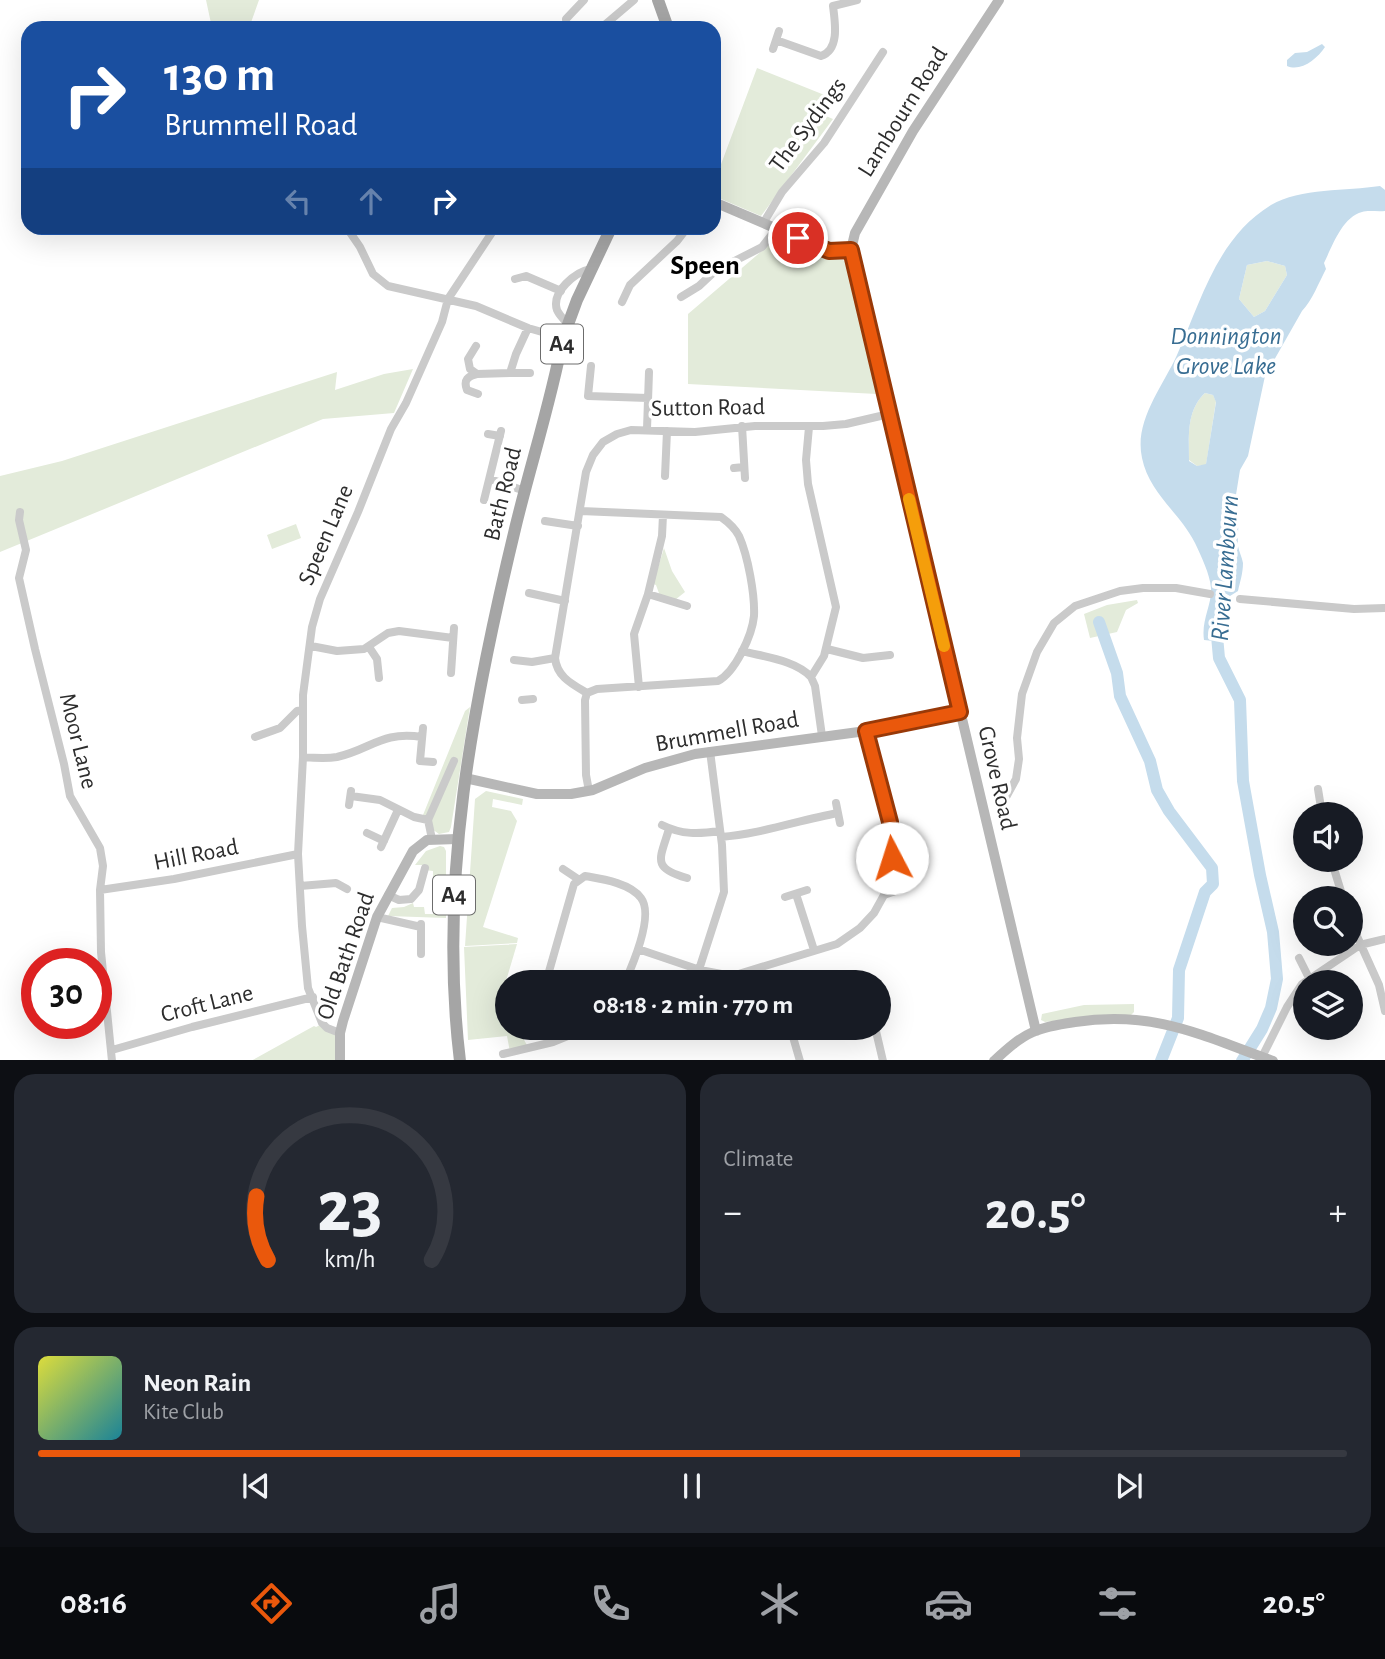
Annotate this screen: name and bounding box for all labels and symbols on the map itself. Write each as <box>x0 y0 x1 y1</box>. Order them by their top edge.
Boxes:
street label: Lambourn Road <box>854 43 952 181</box>
street label: The Sydings <box>765 73 851 177</box>
pin <box>768 208 828 268</box>
district label: Speen <box>670 252 740 280</box>
water label: Donnington Grove Lake <box>1170 323 1282 379</box>
road number: A4 <box>541 324 583 364</box>
street label: Sutton Road <box>651 395 765 421</box>
street label: Bath Road <box>480 445 526 543</box>
street label: Speen Lane <box>294 481 358 589</box>
water label: River Lambourn <box>1207 494 1243 642</box>
street label: Moor Lane <box>55 691 101 791</box>
street label: Brummell Road <box>653 708 801 756</box>
street label: Grove Road <box>973 724 1021 832</box>
position arrow <box>855 821 929 895</box>
street label: Hill Road <box>152 835 240 875</box>
road number: A4 <box>433 876 475 914</box>
street label: Old Bath Road <box>313 889 379 1023</box>
speed limit sign: 30 <box>21 948 112 1039</box>
street label: Croft Lane <box>158 981 256 1027</box>

